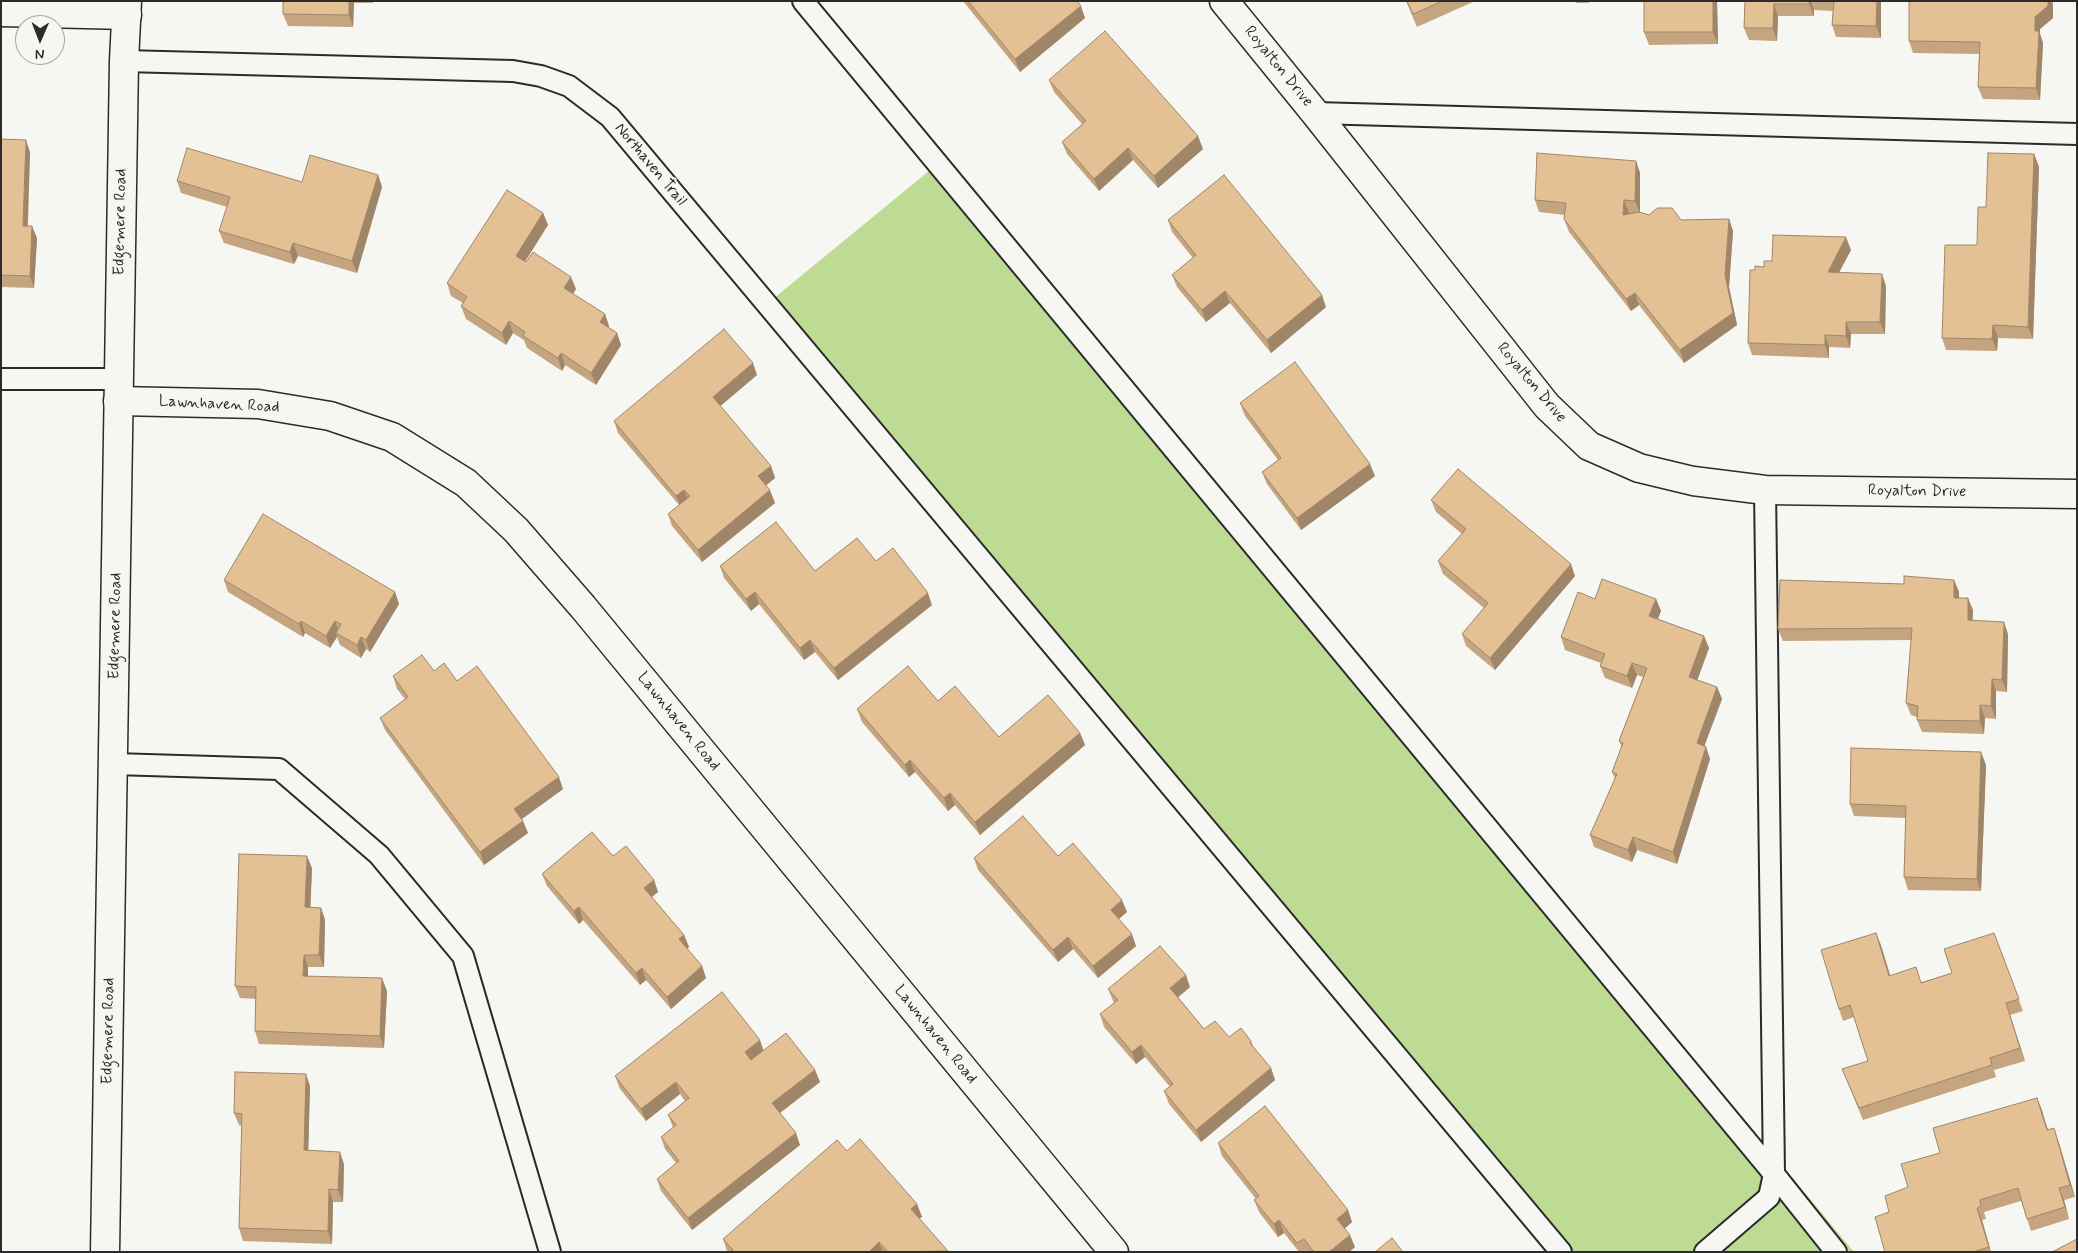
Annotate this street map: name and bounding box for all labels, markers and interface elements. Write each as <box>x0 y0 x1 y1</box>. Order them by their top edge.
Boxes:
north arrow <box>15 15 65 65</box>
street label: Royalton Drive <box>1240 23 1316 111</box>
text: N <box>35 45 45 63</box>
street label: Northaven Trail <box>610 120 690 210</box>
street label: Edgemere Road <box>110 168 132 276</box>
street label: Royalton Drive <box>1492 339 1570 427</box>
street label: Lawnhaven Road <box>158 392 280 418</box>
street label: Royalton Drive <box>1868 482 1966 502</box>
street label: Edgemere Road <box>105 572 127 680</box>
street label: Lawnhaven Road <box>632 669 724 775</box>
street label: Edgemere Road <box>98 977 120 1085</box>
street label: Lawnhaven Road <box>889 982 981 1088</box>

